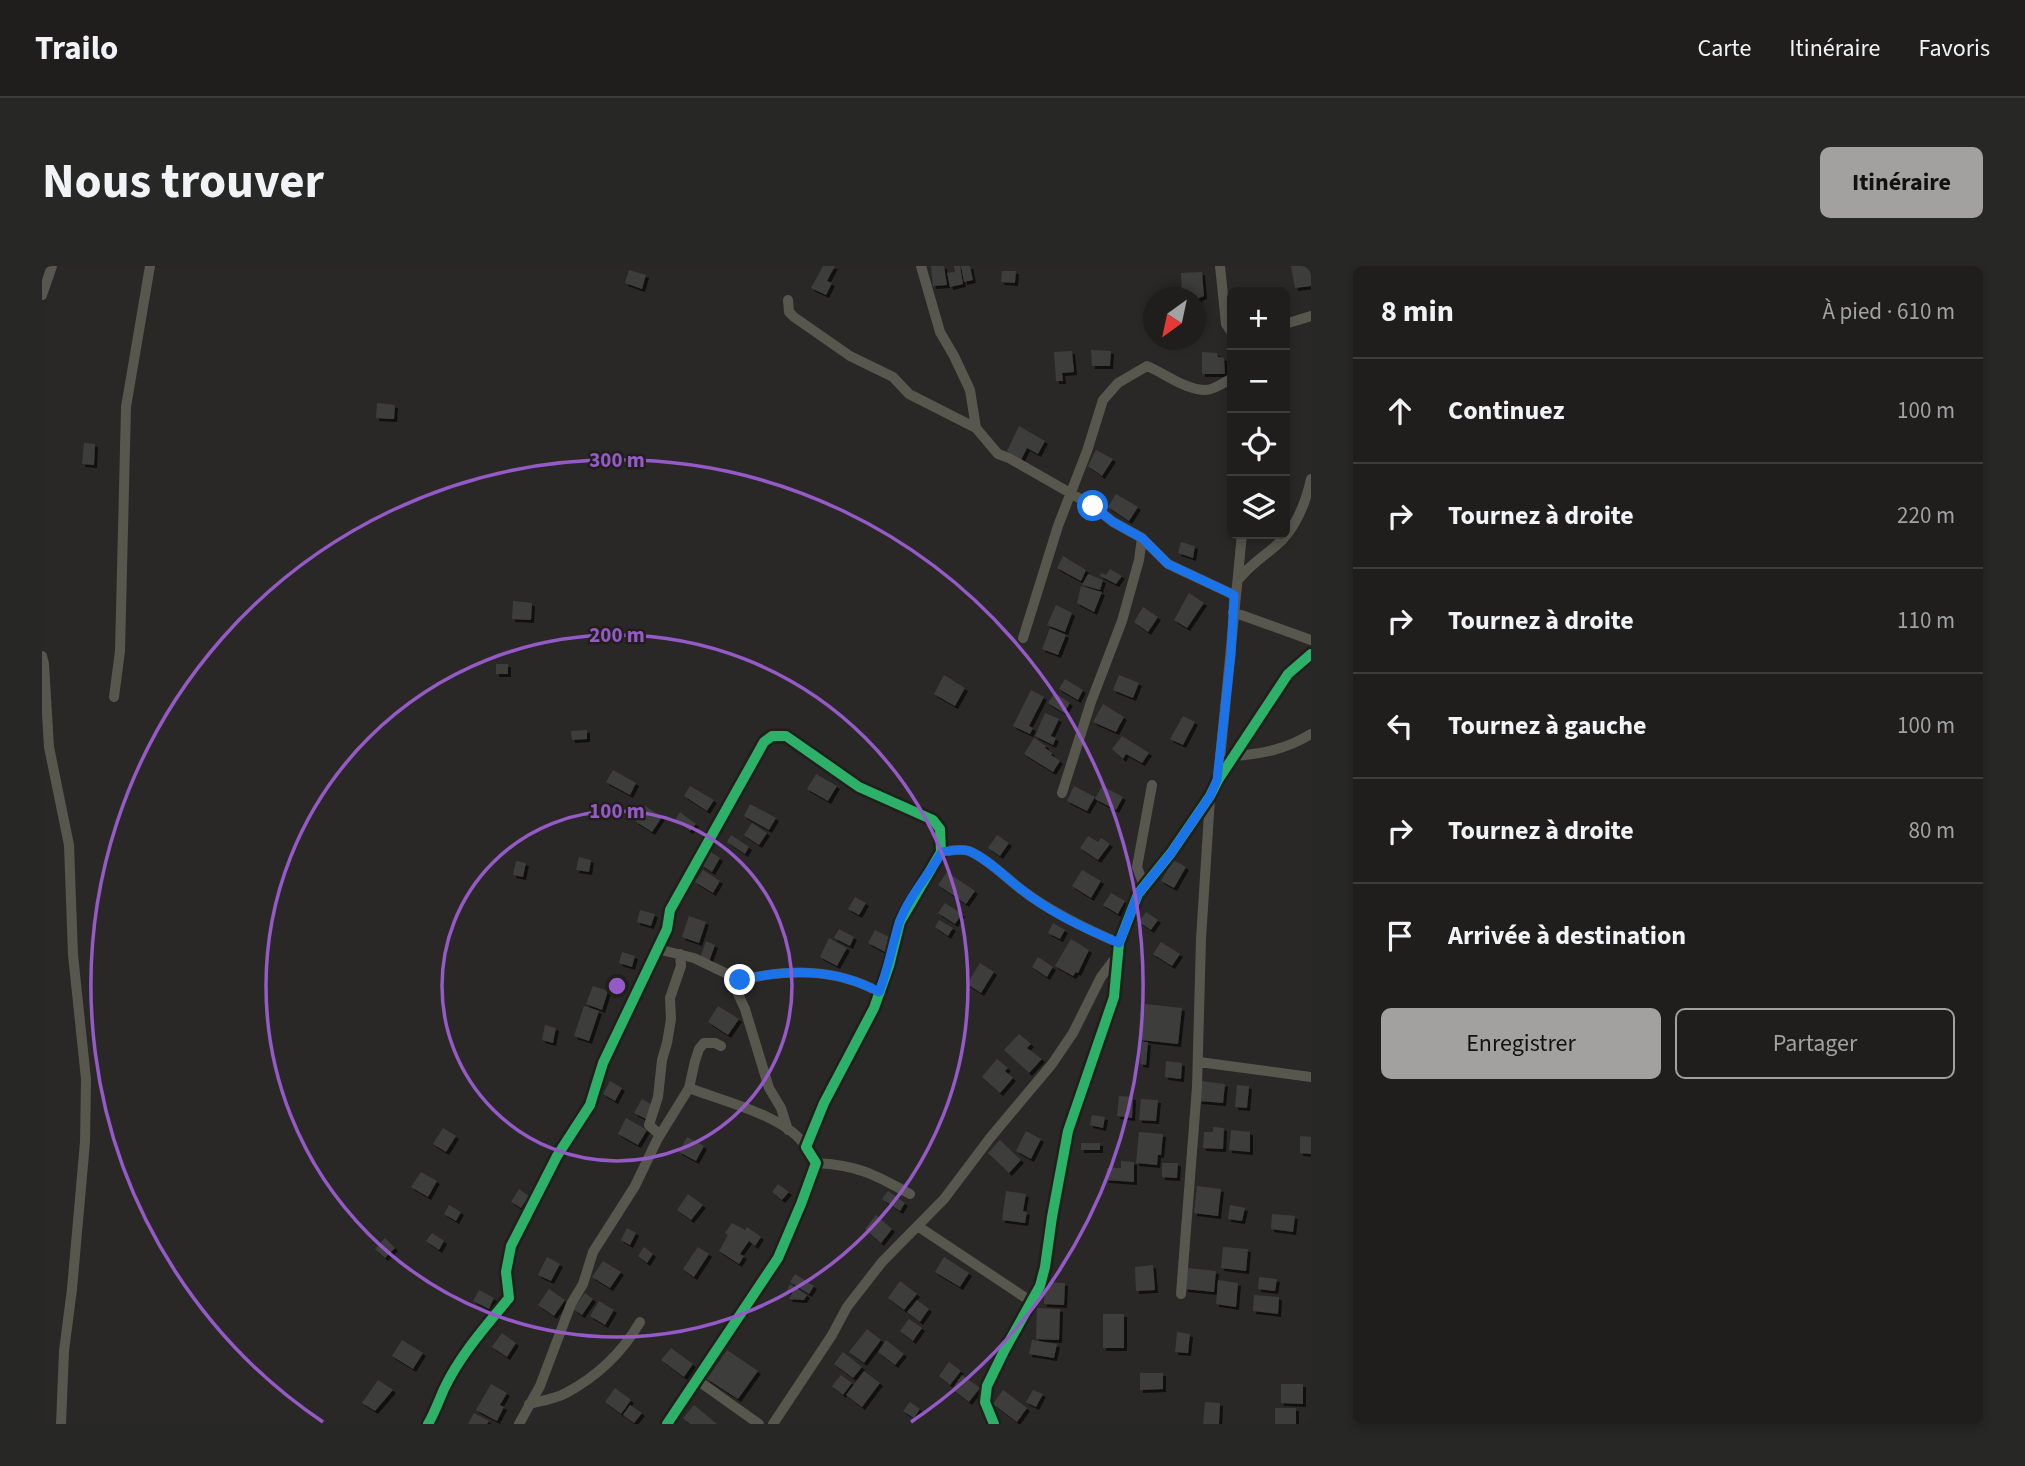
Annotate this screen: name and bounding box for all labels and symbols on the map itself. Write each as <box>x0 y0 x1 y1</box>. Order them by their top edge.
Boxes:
north arrow <box>1143 287 1206 350</box>
text: 300 m <box>589 445 645 475</box>
route start <box>1077 490 1108 521</box>
text: 200 m <box>589 620 645 650</box>
text: 100 m <box>589 796 645 826</box>
route end <box>724 964 755 995</box>
centre of rings <box>605 974 629 998</box>

